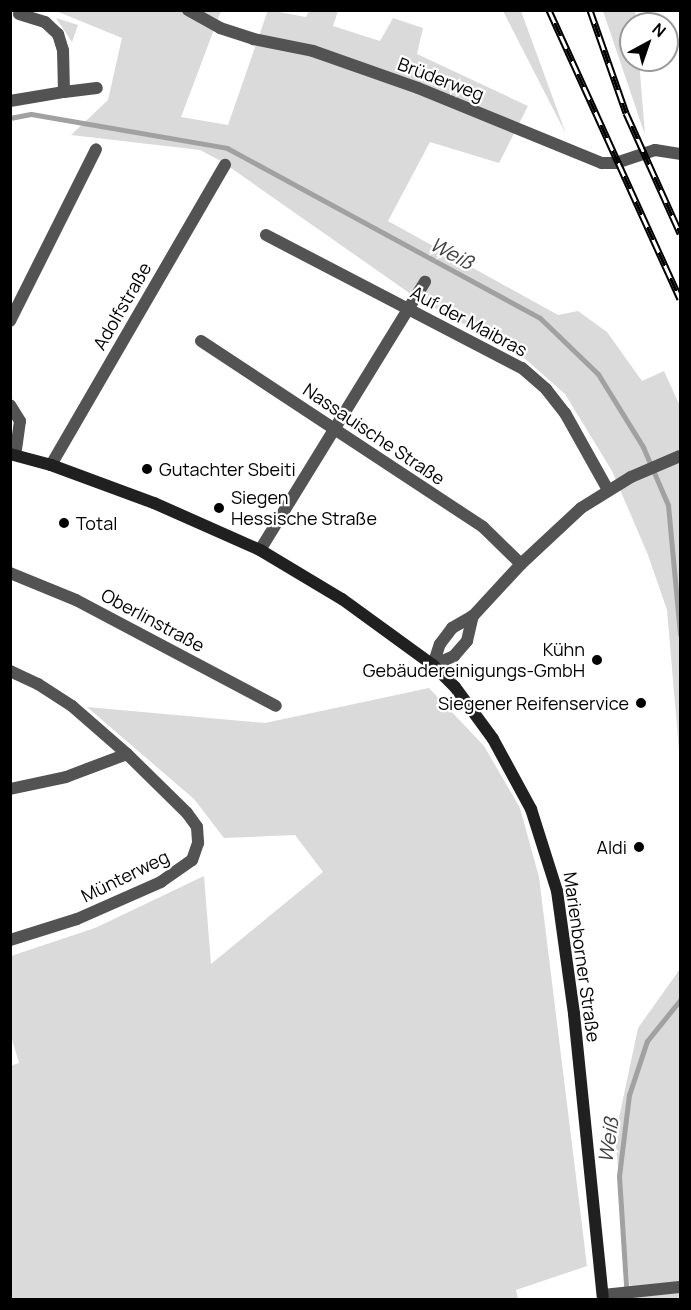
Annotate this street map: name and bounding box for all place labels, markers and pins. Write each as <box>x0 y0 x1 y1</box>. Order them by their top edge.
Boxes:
place label: Gutachter Sbeiti <box>159 458 296 480</box>
marker: Gutachter Sbeiti <box>140 462 154 476</box>
place label: Siegen Hessische Straße <box>231 487 377 530</box>
marker: Siegen Hessische Straße <box>212 501 226 515</box>
place label: Total <box>76 512 117 534</box>
marker: Total <box>57 516 71 530</box>
place label: Kühn Gebäudereinigungs-GmbH <box>363 639 585 682</box>
marker: Kühn Gebäudereinigungs-GmbH <box>590 653 604 667</box>
place label: Siegener Reifenservice <box>438 692 629 714</box>
marker: Siegener Reifenservice <box>634 696 648 710</box>
place label: Aldi <box>597 836 627 858</box>
marker: Aldi <box>632 840 646 854</box>

